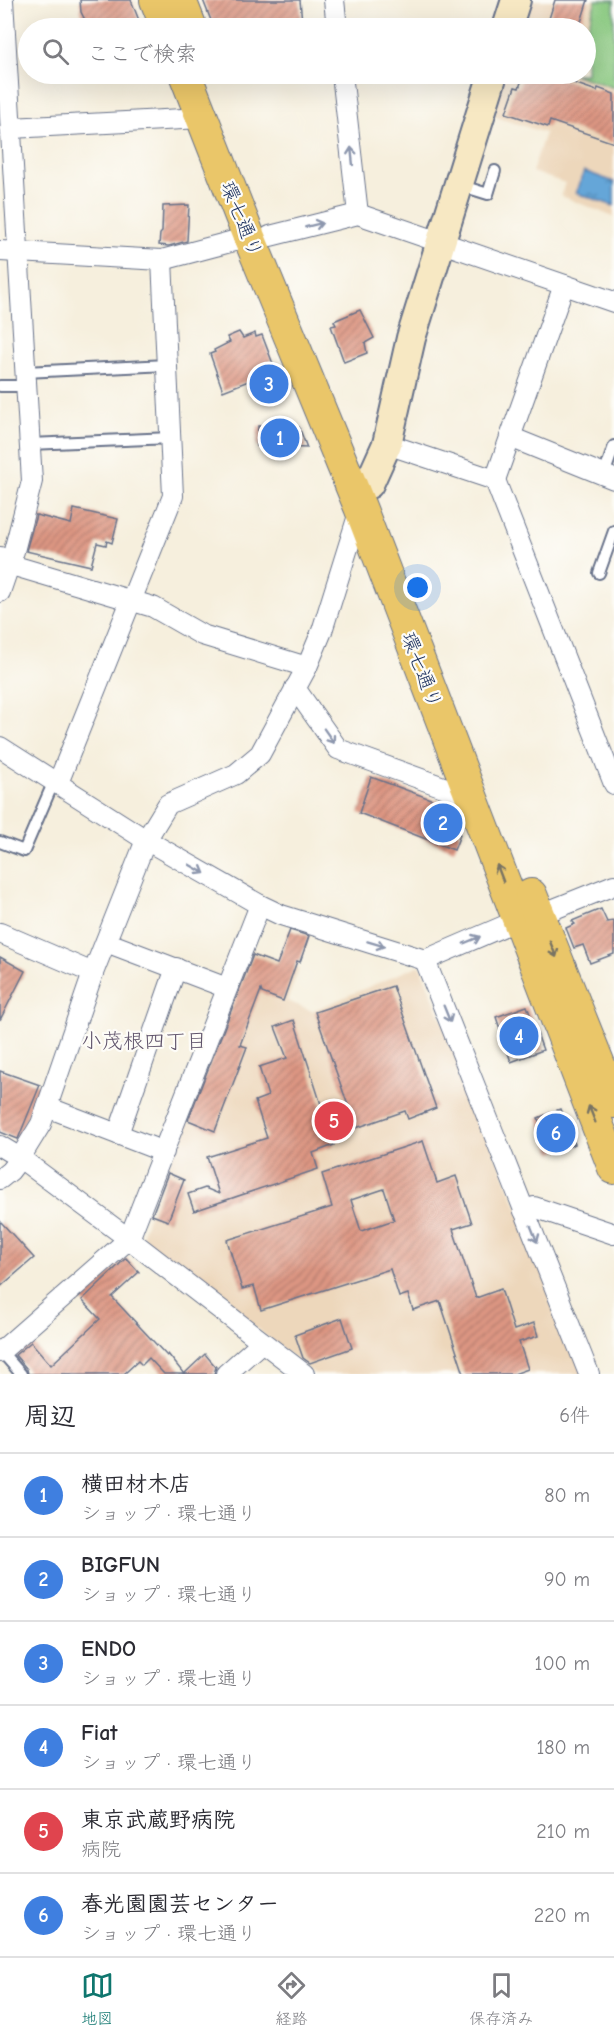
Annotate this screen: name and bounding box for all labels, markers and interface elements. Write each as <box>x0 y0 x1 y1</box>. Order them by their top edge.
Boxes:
search box <box>18 18 596 84</box>
icon: search <box>39 35 72 68</box>
text: ここで検索 <box>87 41 197 67</box>
one-way arrow <box>346 147 357 167</box>
street label: 環七通り <box>216 178 267 261</box>
one-way arrow <box>304 219 323 231</box>
pin: 3 <box>250 362 288 406</box>
pin: 1 <box>260 416 300 460</box>
your location <box>403 573 432 602</box>
street label: 環七通り <box>396 629 447 712</box>
one-way arrow <box>323 727 335 743</box>
pin: 2 <box>424 800 462 846</box>
one-way arrow <box>188 863 205 875</box>
one-way arrow <box>493 864 504 883</box>
one-way arrow <box>462 934 480 945</box>
one-way arrow <box>366 939 385 950</box>
one-way arrow <box>548 939 559 957</box>
one-way arrow <box>442 1004 453 1023</box>
pin: 4 <box>500 1014 538 1058</box>
district label: 小茂根四丁目 <box>81 1029 207 1053</box>
pin: 5 <box>314 1098 354 1144</box>
one-way arrow <box>586 1105 597 1124</box>
pin: 6 <box>536 1110 576 1156</box>
one-way arrow <box>529 1225 540 1243</box>
text: 周辺 <box>24 1402 76 1432</box>
text: 6件 <box>559 1404 590 1427</box>
text: 横田材木店 <box>81 1471 191 1497</box>
text: 1 <box>40 1484 47 1507</box>
text: 80 m <box>544 1484 590 1507</box>
text: ショップ · 環七通り <box>81 1502 257 1525</box>
text: BIGFUN <box>81 1552 160 1578</box>
text: 2 <box>39 1568 48 1591</box>
text: 90 m <box>544 1568 590 1591</box>
text: ショップ · 環七通り <box>81 1583 257 1606</box>
text: ENDO <box>81 1636 136 1662</box>
text: 3 <box>39 1652 48 1675</box>
text: 100 m <box>535 1652 590 1675</box>
text: ショップ · 環七通り <box>81 1667 257 1690</box>
text: Fiat <box>81 1720 118 1746</box>
text: 4 <box>39 1736 48 1759</box>
text: 180 m <box>536 1736 590 1759</box>
text: ショップ · 環七通り <box>81 1751 257 1774</box>
text: 東京武蔵野病院 <box>81 1807 235 1833</box>
text: 5 <box>38 1820 49 1843</box>
text: 210 m <box>536 1820 590 1843</box>
text: 病院 <box>81 1838 121 1861</box>
text: 春光園園芸センター <box>81 1891 279 1917</box>
text: 6 <box>38 1904 49 1927</box>
text: 220 m <box>534 1904 590 1927</box>
text: ショップ · 環七通り <box>81 1922 257 1945</box>
tab: 地図 <box>81 1969 114 2029</box>
tab: 経路 <box>275 1969 308 2029</box>
tab: 保存済み <box>469 1969 533 2029</box>

